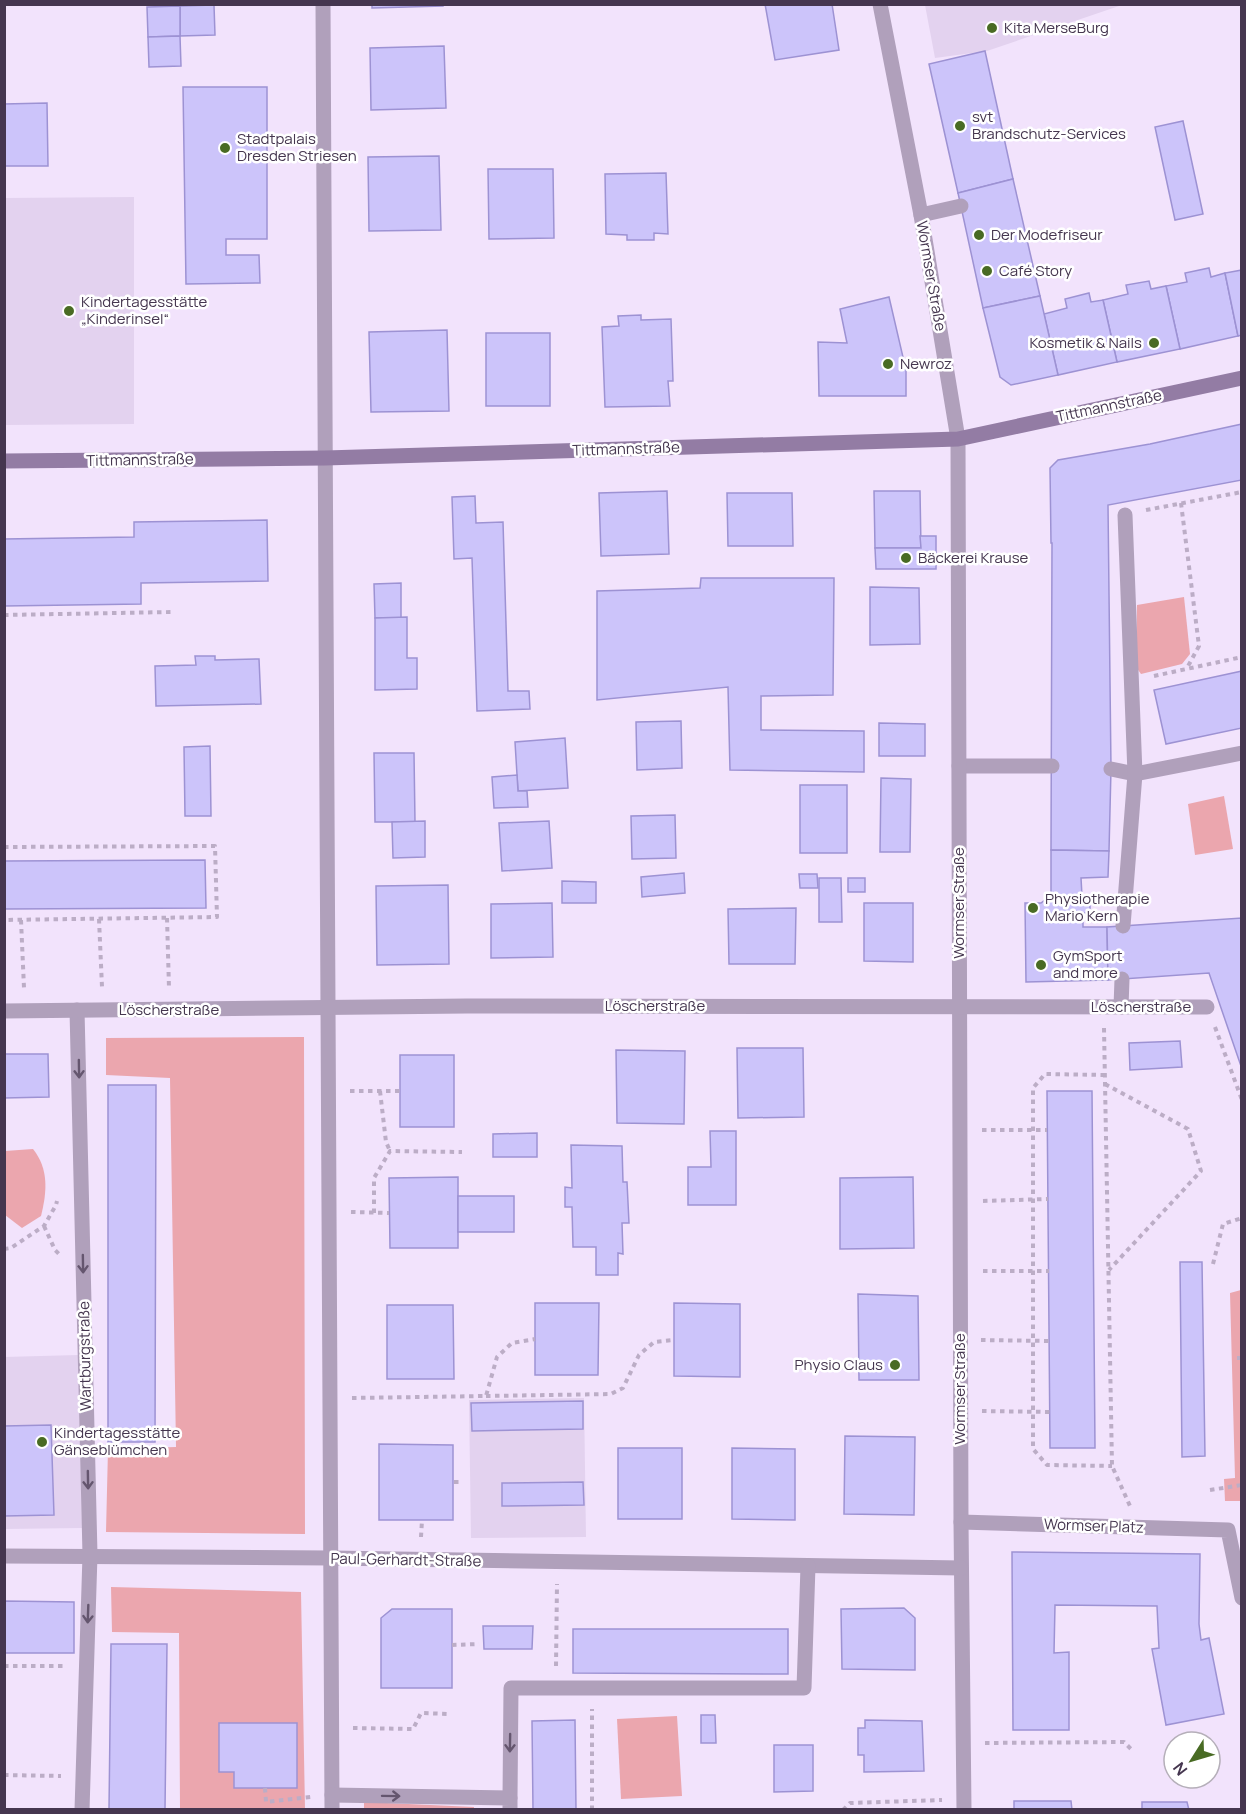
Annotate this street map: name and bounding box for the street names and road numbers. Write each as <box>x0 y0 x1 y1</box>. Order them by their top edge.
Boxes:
street label: Wormser Straße <box>911 219 952 333</box>
street label: Tittmannstraße <box>1054 384 1164 427</box>
street label: Tittmannstraße <box>572 436 680 461</box>
street label: Tittmannstraße <box>86 448 194 471</box>
street label: Wormser Straße <box>948 847 969 959</box>
street label: Löscherstraße <box>605 995 705 1016</box>
street label: Löscherstraße <box>1091 996 1191 1017</box>
street label: Löscherstraße <box>119 999 219 1020</box>
street label: Wartburgstraße <box>73 1301 96 1411</box>
street label: Wormser Straße <box>949 1333 970 1445</box>
street label: Wormser Platz <box>1044 1513 1144 1538</box>
street label: Paul-Gerhardt-Straße <box>331 1548 482 1571</box>

